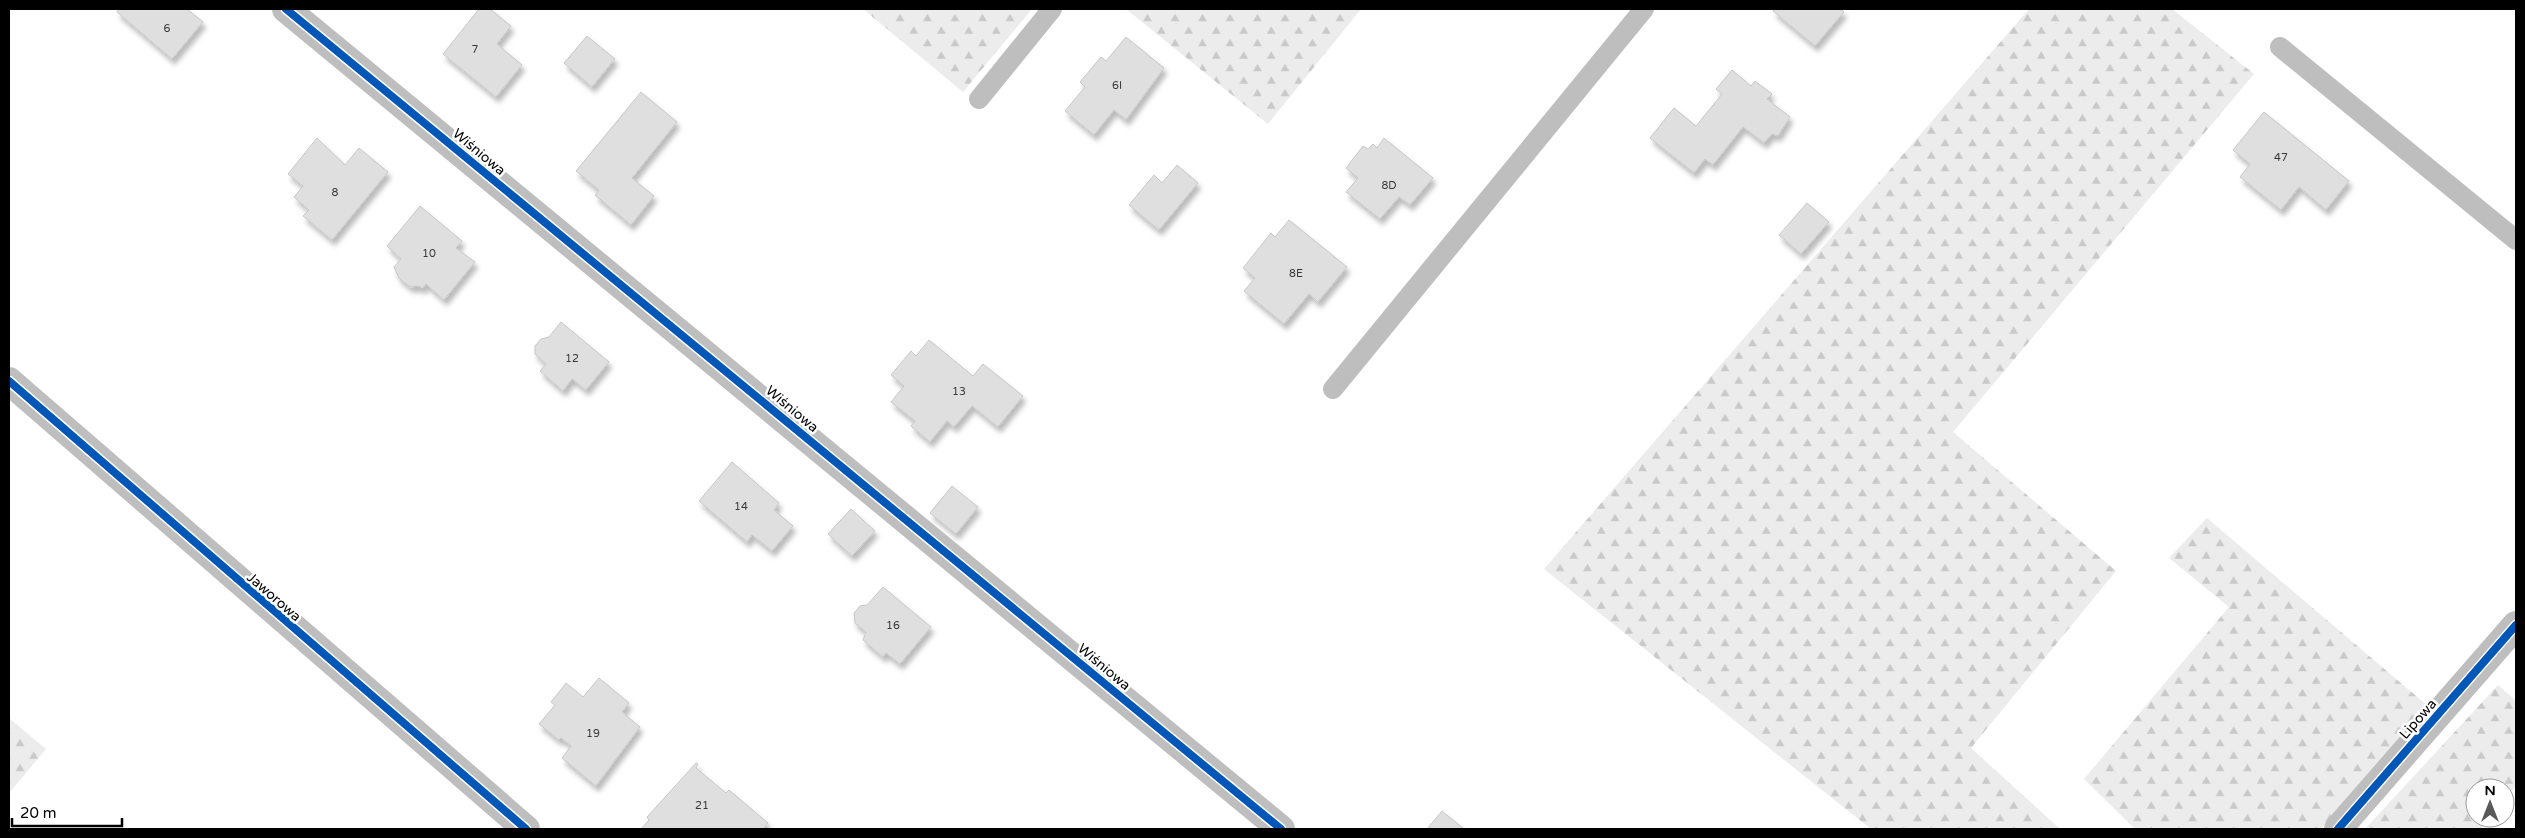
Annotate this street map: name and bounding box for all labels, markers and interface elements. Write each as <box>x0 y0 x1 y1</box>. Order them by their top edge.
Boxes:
house number: 6 <box>164 22 171 35</box>
house number: 7 <box>472 43 479 56</box>
house number: 6I <box>1112 79 1122 92</box>
street label: Wiśniowa <box>449 125 509 179</box>
house number: 47 <box>2274 151 2288 164</box>
house number: 8D <box>1381 179 1397 192</box>
house number: 8 <box>332 186 339 199</box>
house number: 10 <box>422 247 436 260</box>
house number: 8E <box>1289 267 1303 280</box>
house number: 12 <box>565 352 579 365</box>
street label: Wiśniowa <box>762 382 822 436</box>
house number: 13 <box>952 385 966 398</box>
house number: 14 <box>734 500 748 513</box>
street label: Jaworowa <box>243 569 305 625</box>
house number: 16 <box>886 619 900 632</box>
street label: Wiśniowa <box>1074 640 1134 694</box>
street label: Lipowa <box>2396 695 2440 743</box>
house number: 19 <box>586 727 600 740</box>
north arrow <box>2465 778 2515 828</box>
text: N <box>2484 782 2496 799</box>
scale bar <box>12 796 122 828</box>
house number: 21 <box>695 799 709 812</box>
text: 20 m <box>20 804 57 822</box>

